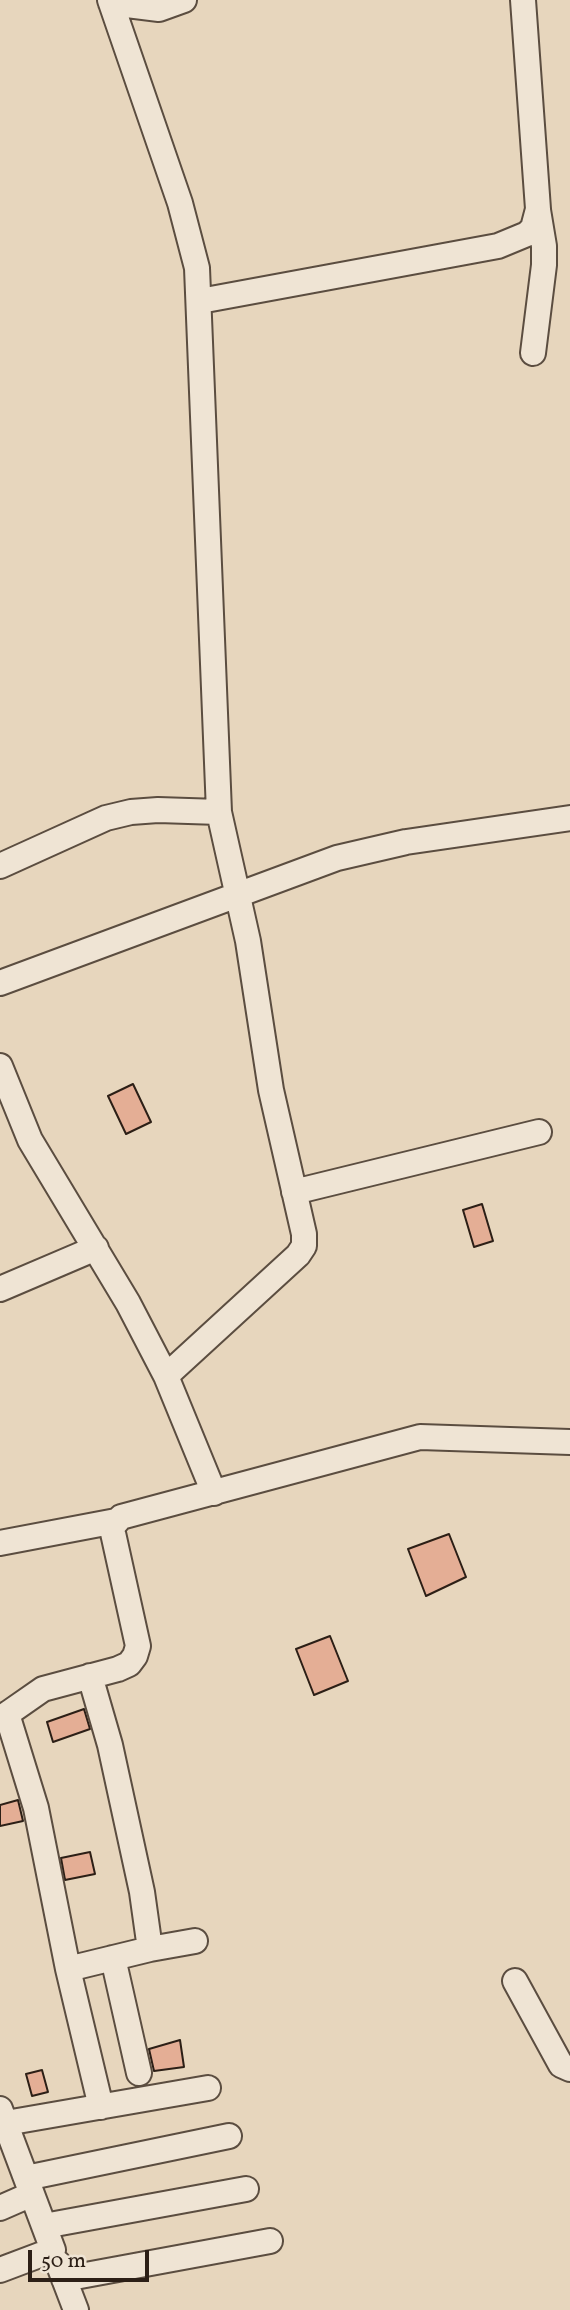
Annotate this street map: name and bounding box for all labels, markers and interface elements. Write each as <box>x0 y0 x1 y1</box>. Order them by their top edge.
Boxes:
scale bar <box>32 2236 152 2280</box>
text: 50 m <box>41 2247 86 2276</box>

